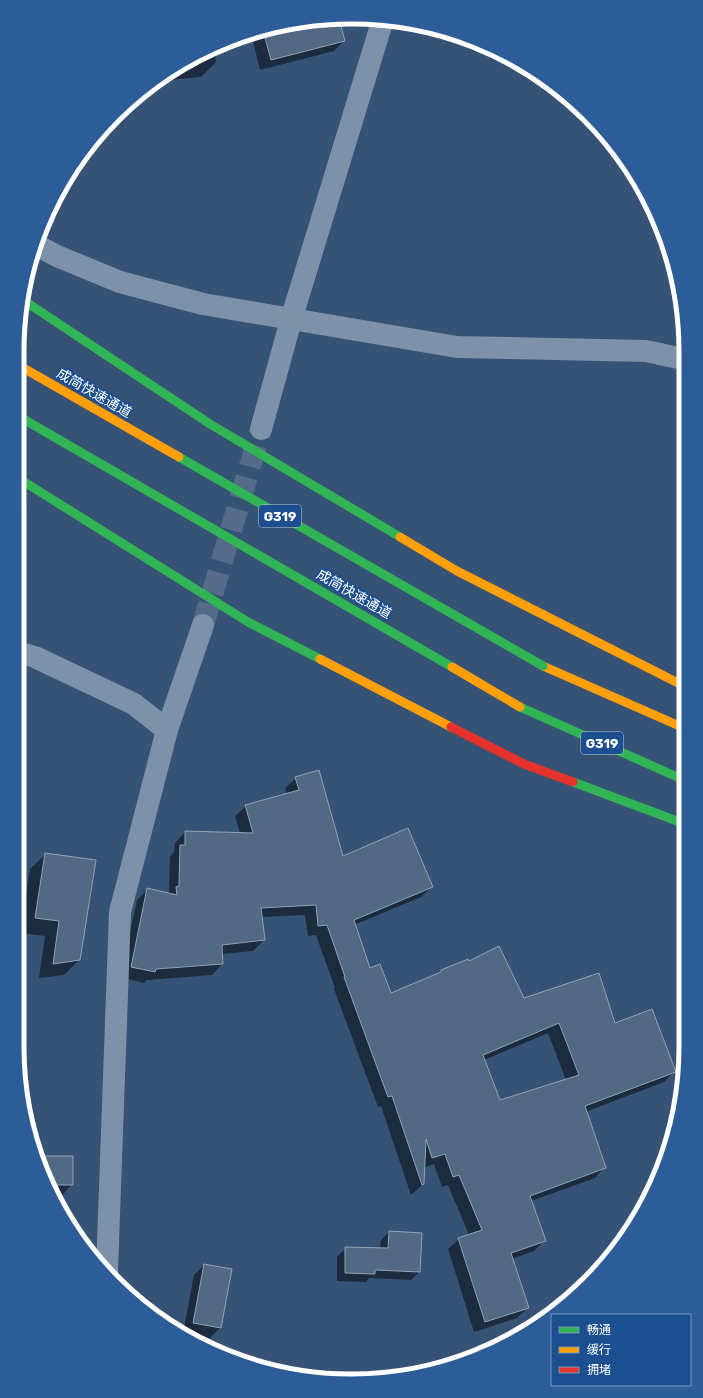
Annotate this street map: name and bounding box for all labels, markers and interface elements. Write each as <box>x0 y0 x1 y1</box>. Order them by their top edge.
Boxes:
street label: 成简快速通道 <box>53 365 135 421</box>
road number: G319 <box>259 505 301 527</box>
street label: 成简快速通道 <box>313 566 395 622</box>
road number: G319 <box>581 732 623 754</box>
legend <box>551 1314 691 1386</box>
text: 畅通 <box>587 1323 611 1337</box>
text: 缓行 <box>587 1343 611 1357</box>
text: 拥堵 <box>587 1363 611 1377</box>

